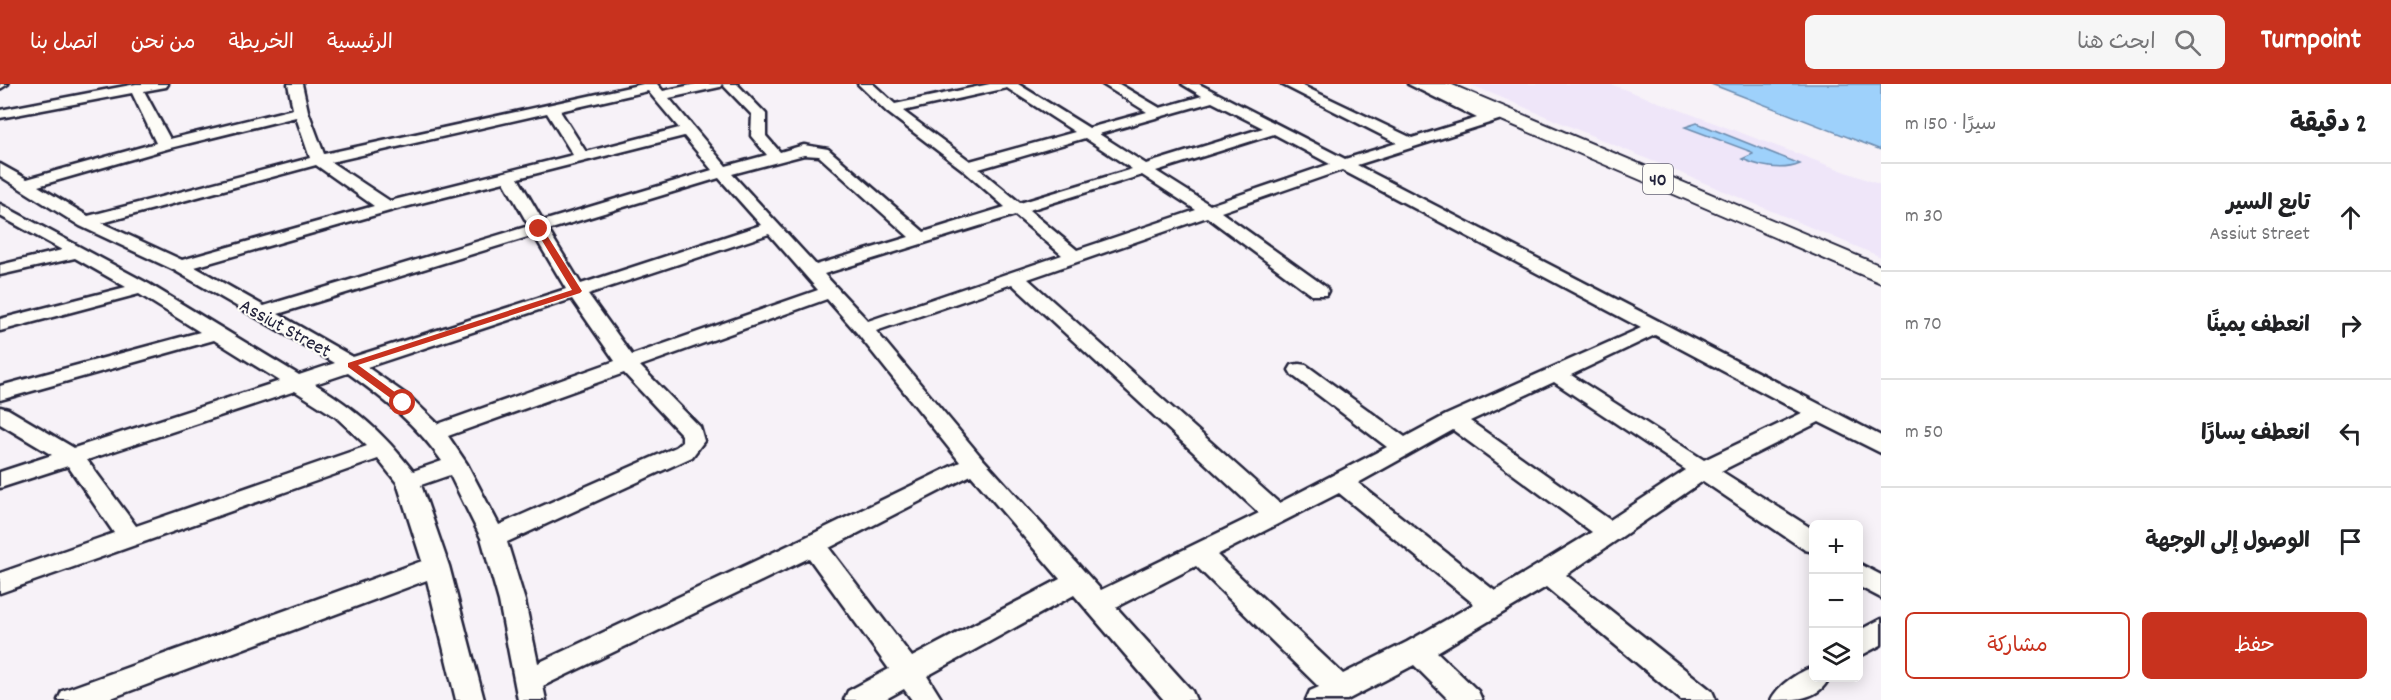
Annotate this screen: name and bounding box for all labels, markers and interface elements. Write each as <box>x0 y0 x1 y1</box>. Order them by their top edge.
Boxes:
search box <box>1805 15 2225 69</box>
text: Turnpoint <box>2261 22 2361 62</box>
icon: search <box>2171 26 2204 59</box>
text: ابحث هنا <box>2077 28 2156 59</box>
text: اتصل بنا <box>30 29 98 59</box>
text: من نحن <box>131 29 195 59</box>
text: الخريطة <box>228 29 294 59</box>
text: الرئيسية <box>327 29 393 59</box>
text: 2 دقيقة <box>2290 107 2367 144</box>
text: سيرًا · 150 m <box>1905 111 1996 139</box>
road number: 40 <box>1643 164 1673 194</box>
text: تابع السير <box>2227 189 2310 220</box>
icon: ahead <box>2334 201 2367 234</box>
text: 30 m <box>1905 203 1943 231</box>
route end <box>525 215 551 241</box>
text: Assiut Street <box>2209 221 2310 249</box>
street label: Assiut Street <box>234 293 335 366</box>
icon: right <box>2334 309 2367 342</box>
text: 70 m <box>1905 311 1942 339</box>
text: انعطف يمينًا <box>2207 311 2310 342</box>
route start <box>389 389 415 415</box>
icon: left <box>2334 417 2367 450</box>
text: 50 m <box>1905 419 1944 447</box>
text: انعطف يسارًا <box>2201 419 2310 450</box>
map controls <box>1809 520 1863 682</box>
button: + <box>1809 520 1863 574</box>
icon: arrive <box>2334 525 2367 558</box>
text: الوصول إلى الوجهة <box>2145 527 2310 558</box>
button: − <box>1809 574 1863 628</box>
button: مشاركة <box>1905 612 2130 679</box>
button: حفظ <box>2142 612 2367 679</box>
button: layers <box>1809 628 1863 682</box>

